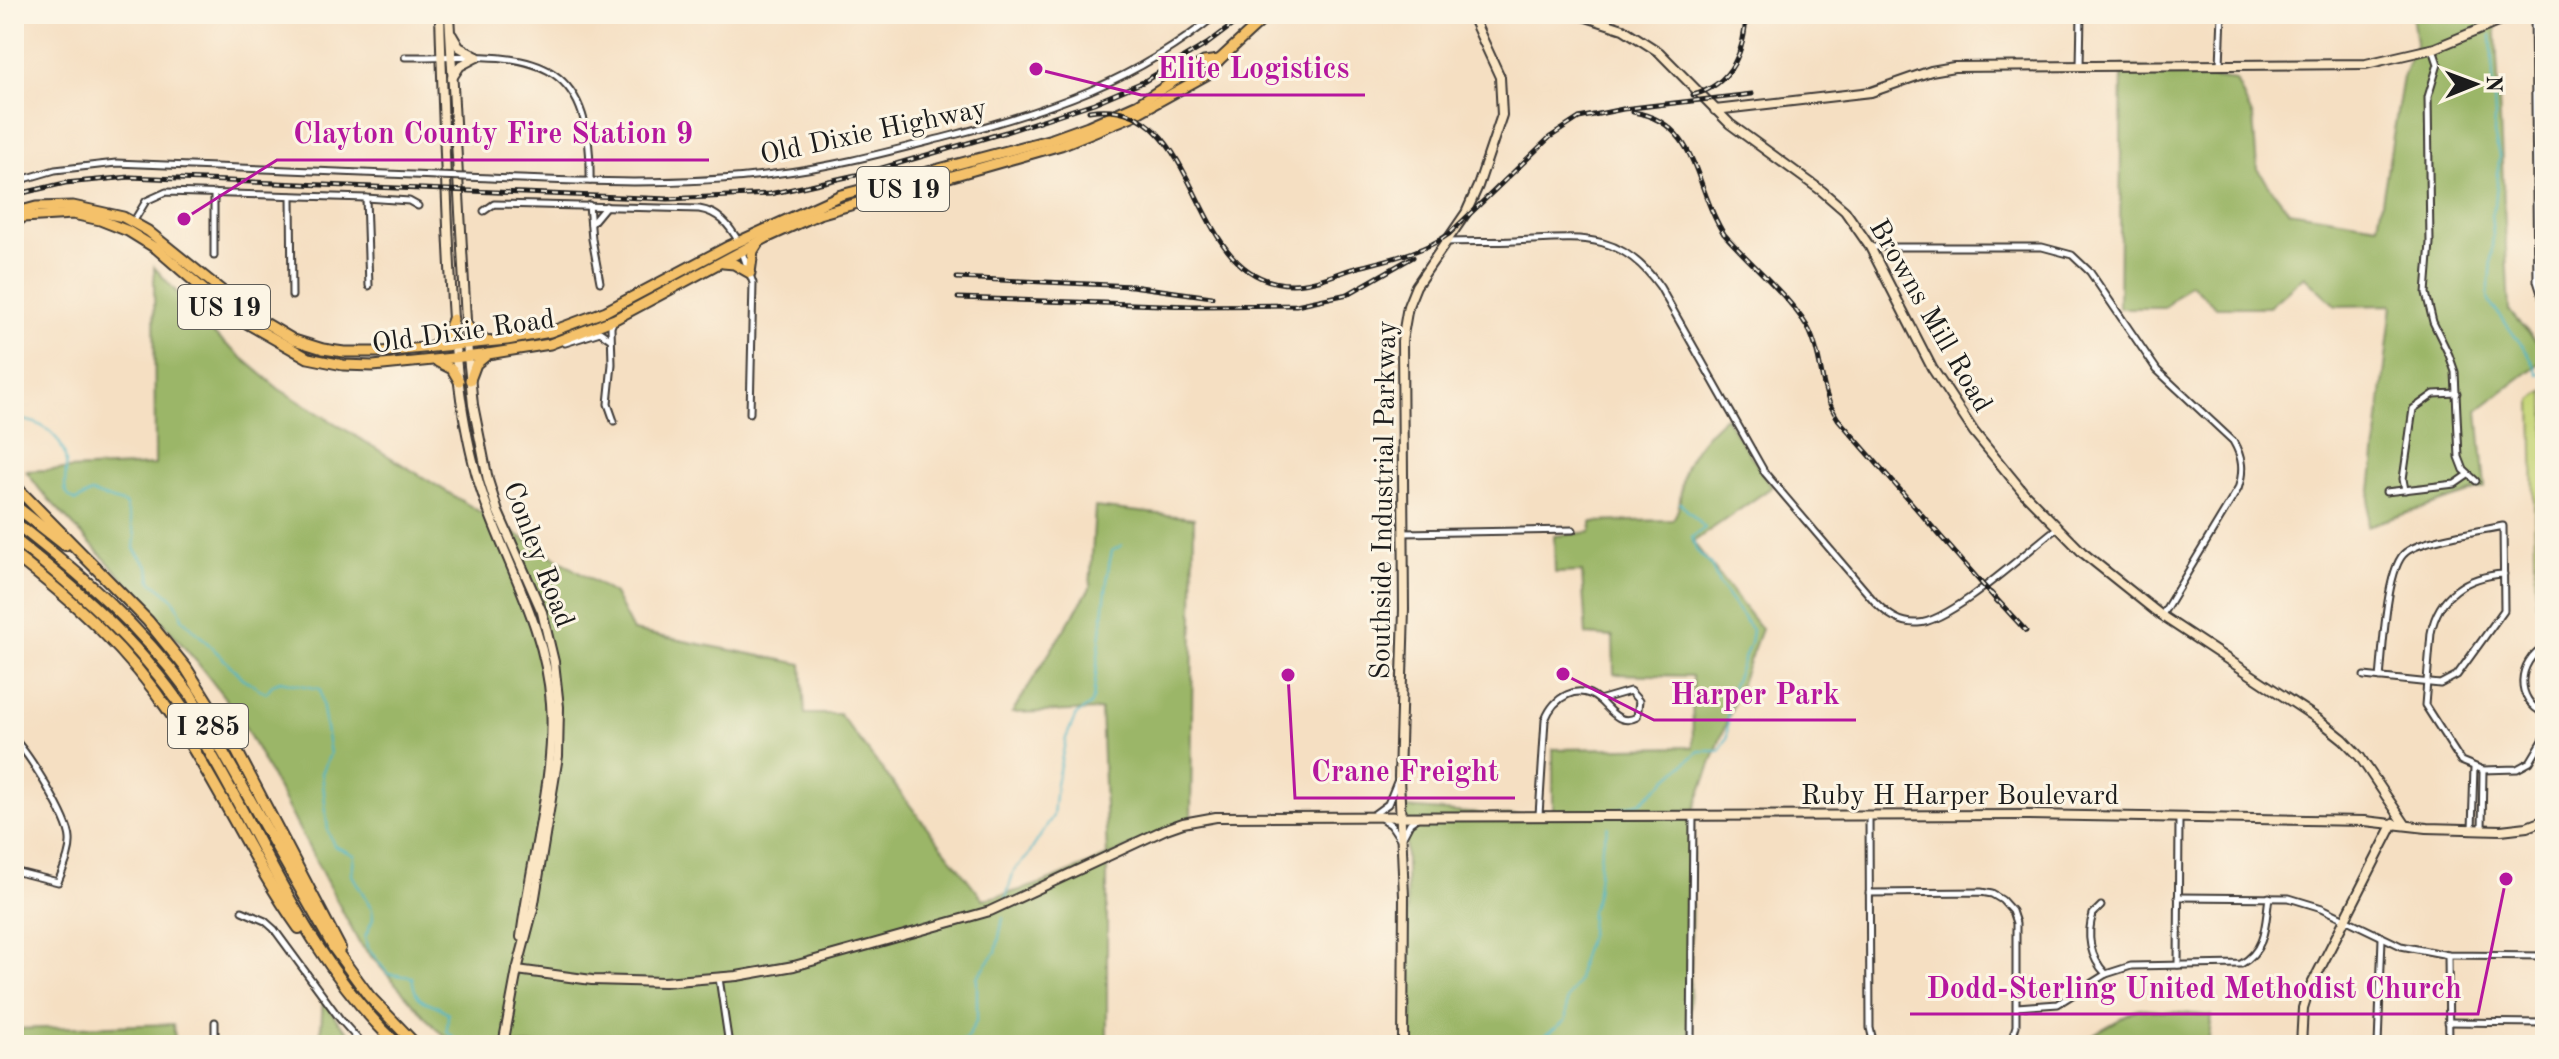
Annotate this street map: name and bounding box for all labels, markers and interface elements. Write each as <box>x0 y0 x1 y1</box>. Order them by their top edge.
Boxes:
callout: Elite Logistics <box>1141 41 1365 95</box>
north arrow <box>2435 44 2515 124</box>
text: Elite Logistics <box>1157 55 1349 85</box>
text: N <box>2482 75 2504 92</box>
street label: Old Dixie Highway <box>758 95 990 171</box>
callout: Clayton County Fire Station 9 <box>277 106 709 160</box>
text: Clayton County Fire Station 9 <box>293 120 693 150</box>
road number: US 19 <box>857 167 949 211</box>
street label: Browns Mill Road <box>1863 215 1996 418</box>
road number: US 19 <box>178 285 270 329</box>
street label: Old Dixie Road <box>370 306 557 360</box>
street label: Southside Industrial Parkway <box>1368 320 1402 680</box>
street label: Conley Road <box>497 479 578 632</box>
callout: Harper Park <box>1654 666 1856 720</box>
text: Harper Park <box>1670 681 1840 711</box>
road number: I 285 <box>168 704 248 748</box>
callout: Crane Freight <box>1295 744 1515 798</box>
text: Crane Freight <box>1311 758 1499 788</box>
street label: Ruby H Harper Boulevard <box>1801 783 2119 811</box>
callout: Dodd-Sterling United Methodist Church <box>1910 960 2478 1014</box>
text: Dodd-Sterling United Methodist Church <box>1926 975 2462 1005</box>

